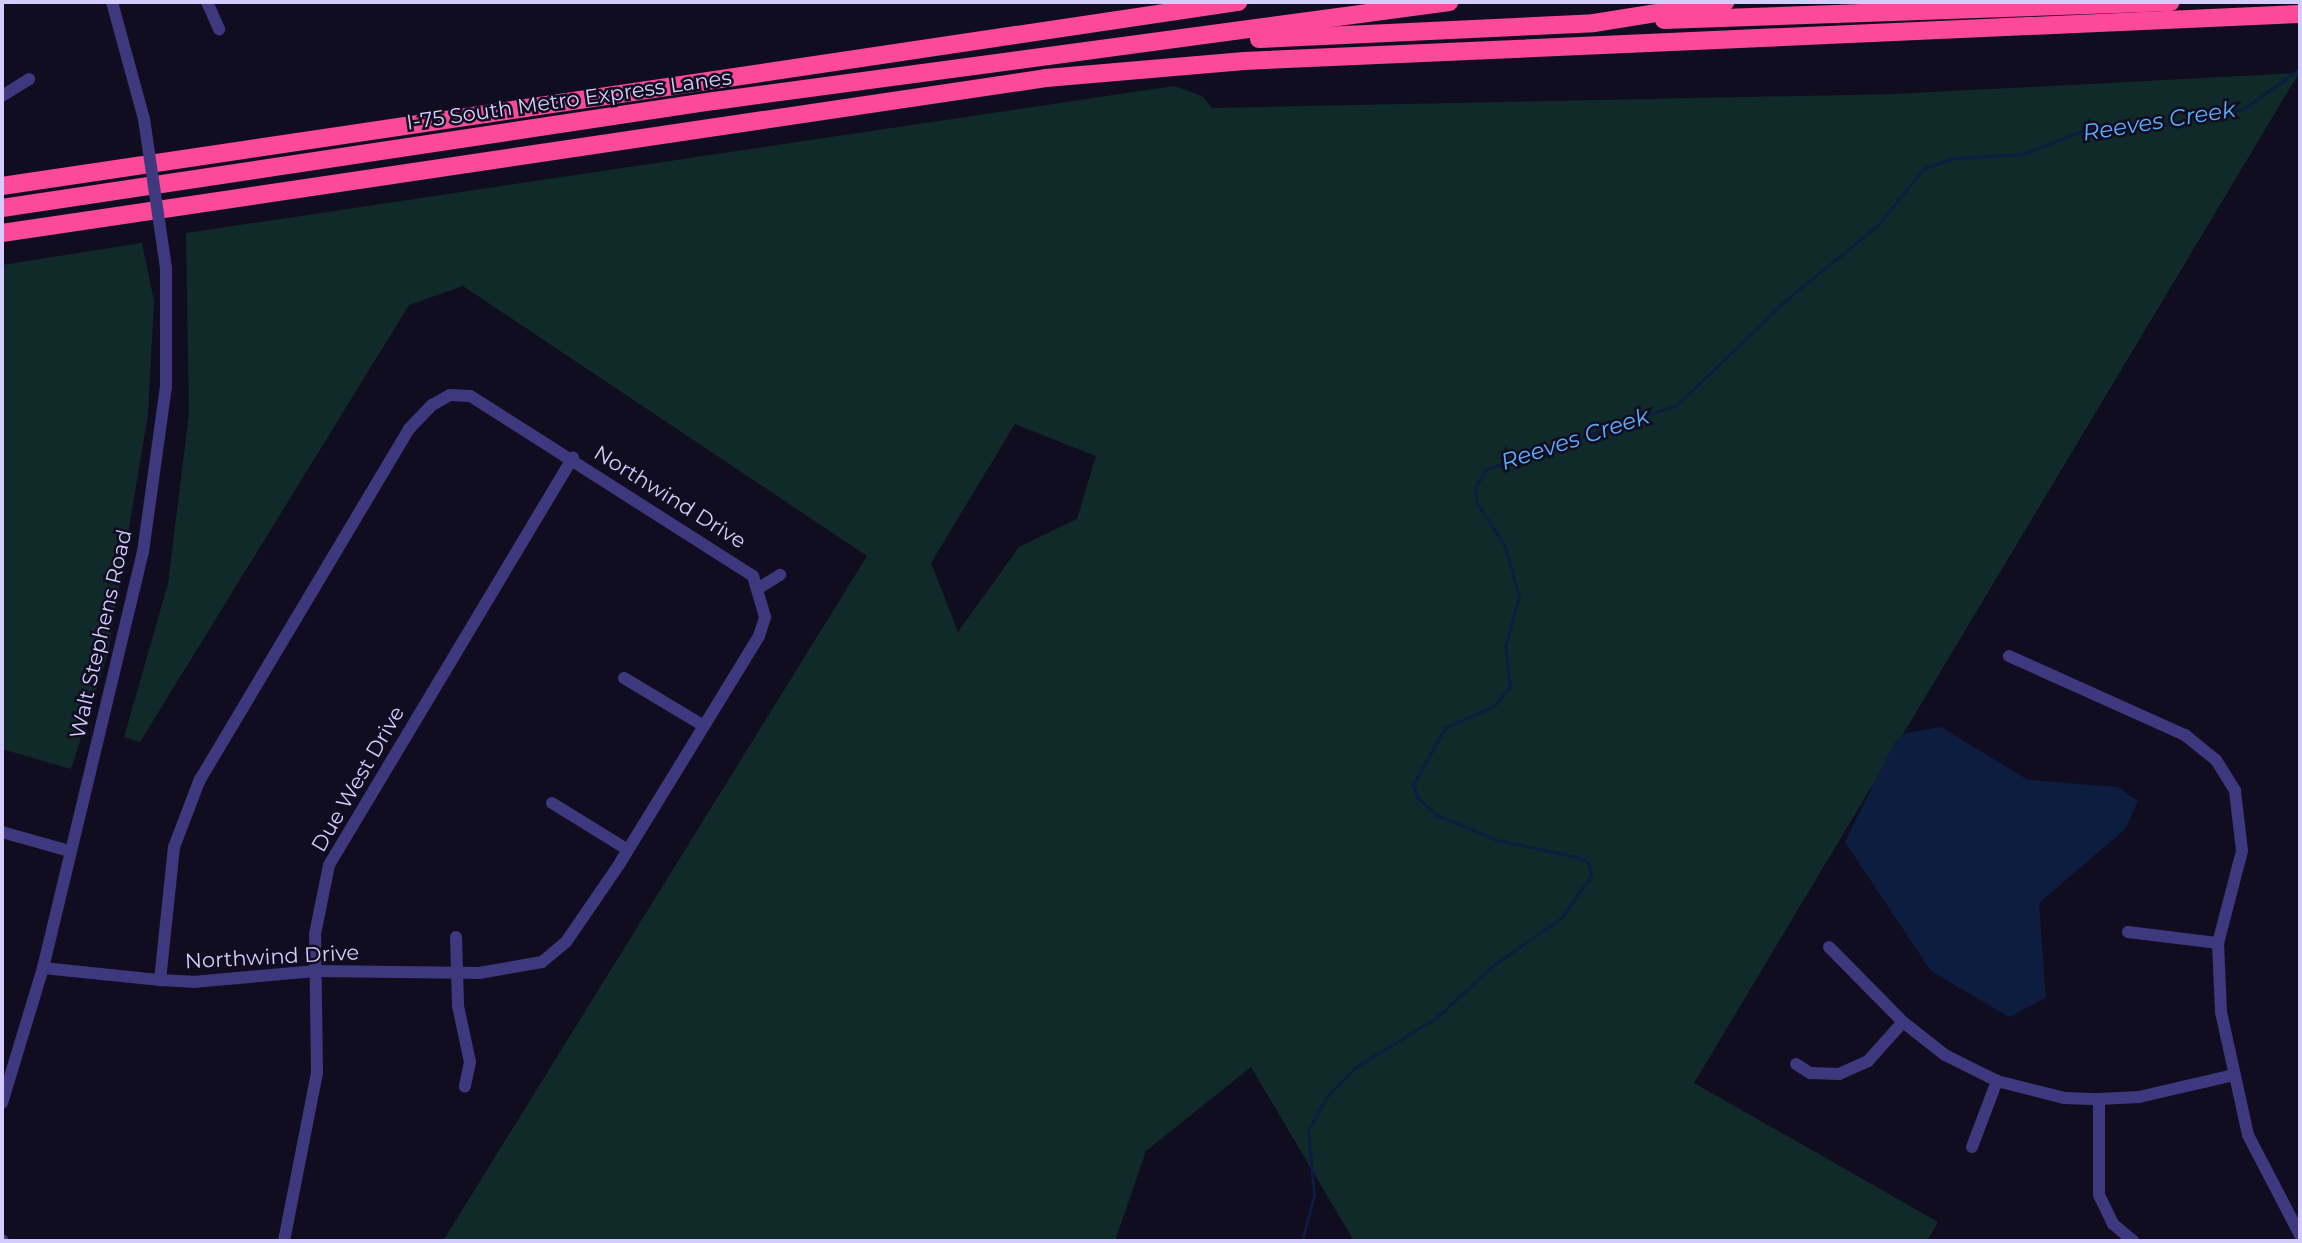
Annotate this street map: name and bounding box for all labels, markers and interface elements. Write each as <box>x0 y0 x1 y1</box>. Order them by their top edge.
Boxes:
street label: I-75 South Metro Express Lanes <box>405 65 733 135</box>
water label: Reeves Creek <box>2081 95 2237 147</box>
water label: Reeves Creek <box>1497 402 1653 476</box>
street label: Northwind Drive <box>589 440 751 554</box>
street label: Walt Stephens Road <box>65 527 137 741</box>
street label: Due West Drive <box>306 702 410 856</box>
street label: Northwind Drive <box>184 940 360 974</box>

